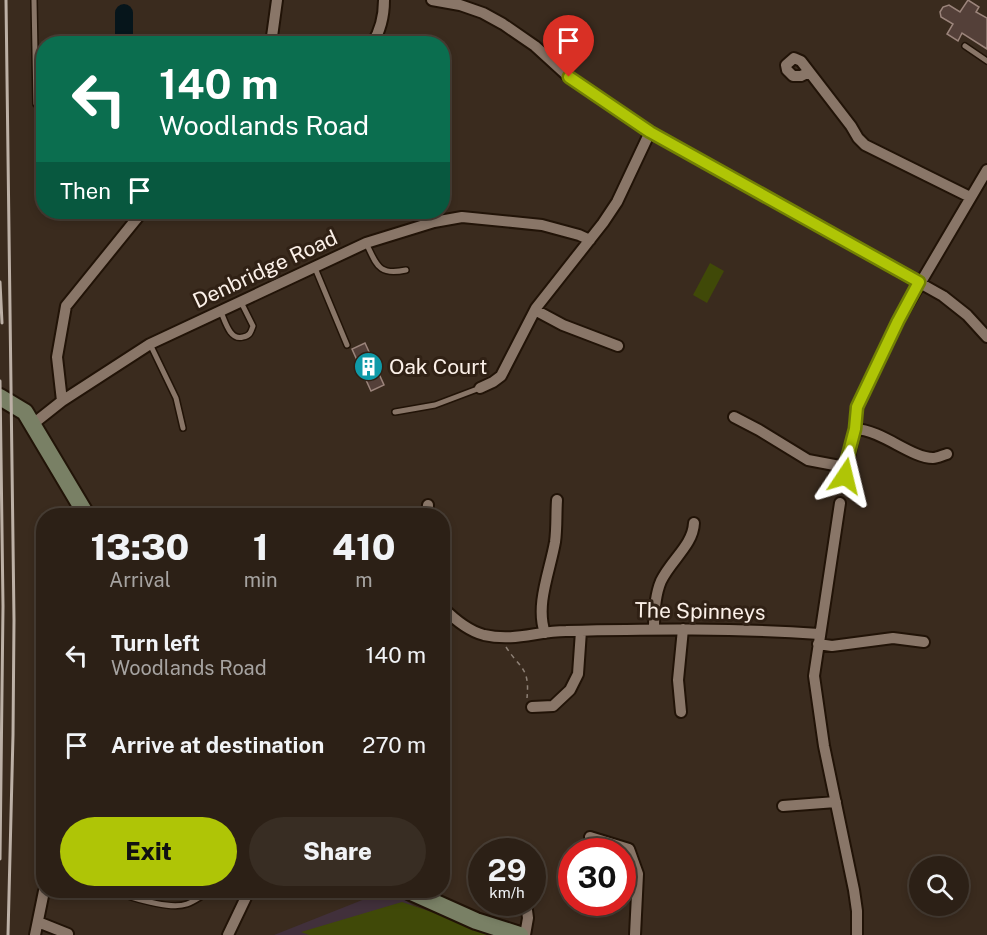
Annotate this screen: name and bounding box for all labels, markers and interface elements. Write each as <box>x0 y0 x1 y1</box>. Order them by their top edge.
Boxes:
pin <box>543 15 594 77</box>
icon: arrive <box>552 24 585 57</box>
text: 140 m <box>159 59 279 108</box>
icon: left <box>60 60 138 138</box>
text: Woodlands Road <box>159 109 369 141</box>
icon: arrive <box>123 174 156 207</box>
text: Then <box>60 178 111 204</box>
street label: Denbridge Road <box>189 225 341 313</box>
building icon: Oak Court <box>352 350 384 382</box>
place label: Oak Court <box>389 354 487 379</box>
position arrow <box>813 444 877 508</box>
text: 13:30 <box>90 526 189 568</box>
text: 1 <box>253 526 269 568</box>
text: 410 <box>332 526 396 568</box>
text: Arrival <box>109 568 171 592</box>
text: min <box>244 568 278 592</box>
text: m <box>355 568 372 592</box>
street label: The Spinneys <box>634 597 766 625</box>
text: Turn left <box>111 630 200 656</box>
icon: left <box>60 639 93 672</box>
text: 140 m <box>365 642 426 668</box>
text: Woodlands Road <box>111 656 267 680</box>
icon: arrive <box>60 729 93 762</box>
text: Arrive at destination <box>111 732 324 758</box>
text: 270 m <box>362 732 426 758</box>
button: Exit <box>60 817 237 886</box>
button: Share <box>249 817 426 886</box>
speed limit sign: 30 <box>558 838 636 916</box>
text: 29 <box>488 852 526 888</box>
map controls <box>909 856 969 916</box>
button: search <box>909 856 969 916</box>
text: km/h <box>489 884 525 901</box>

